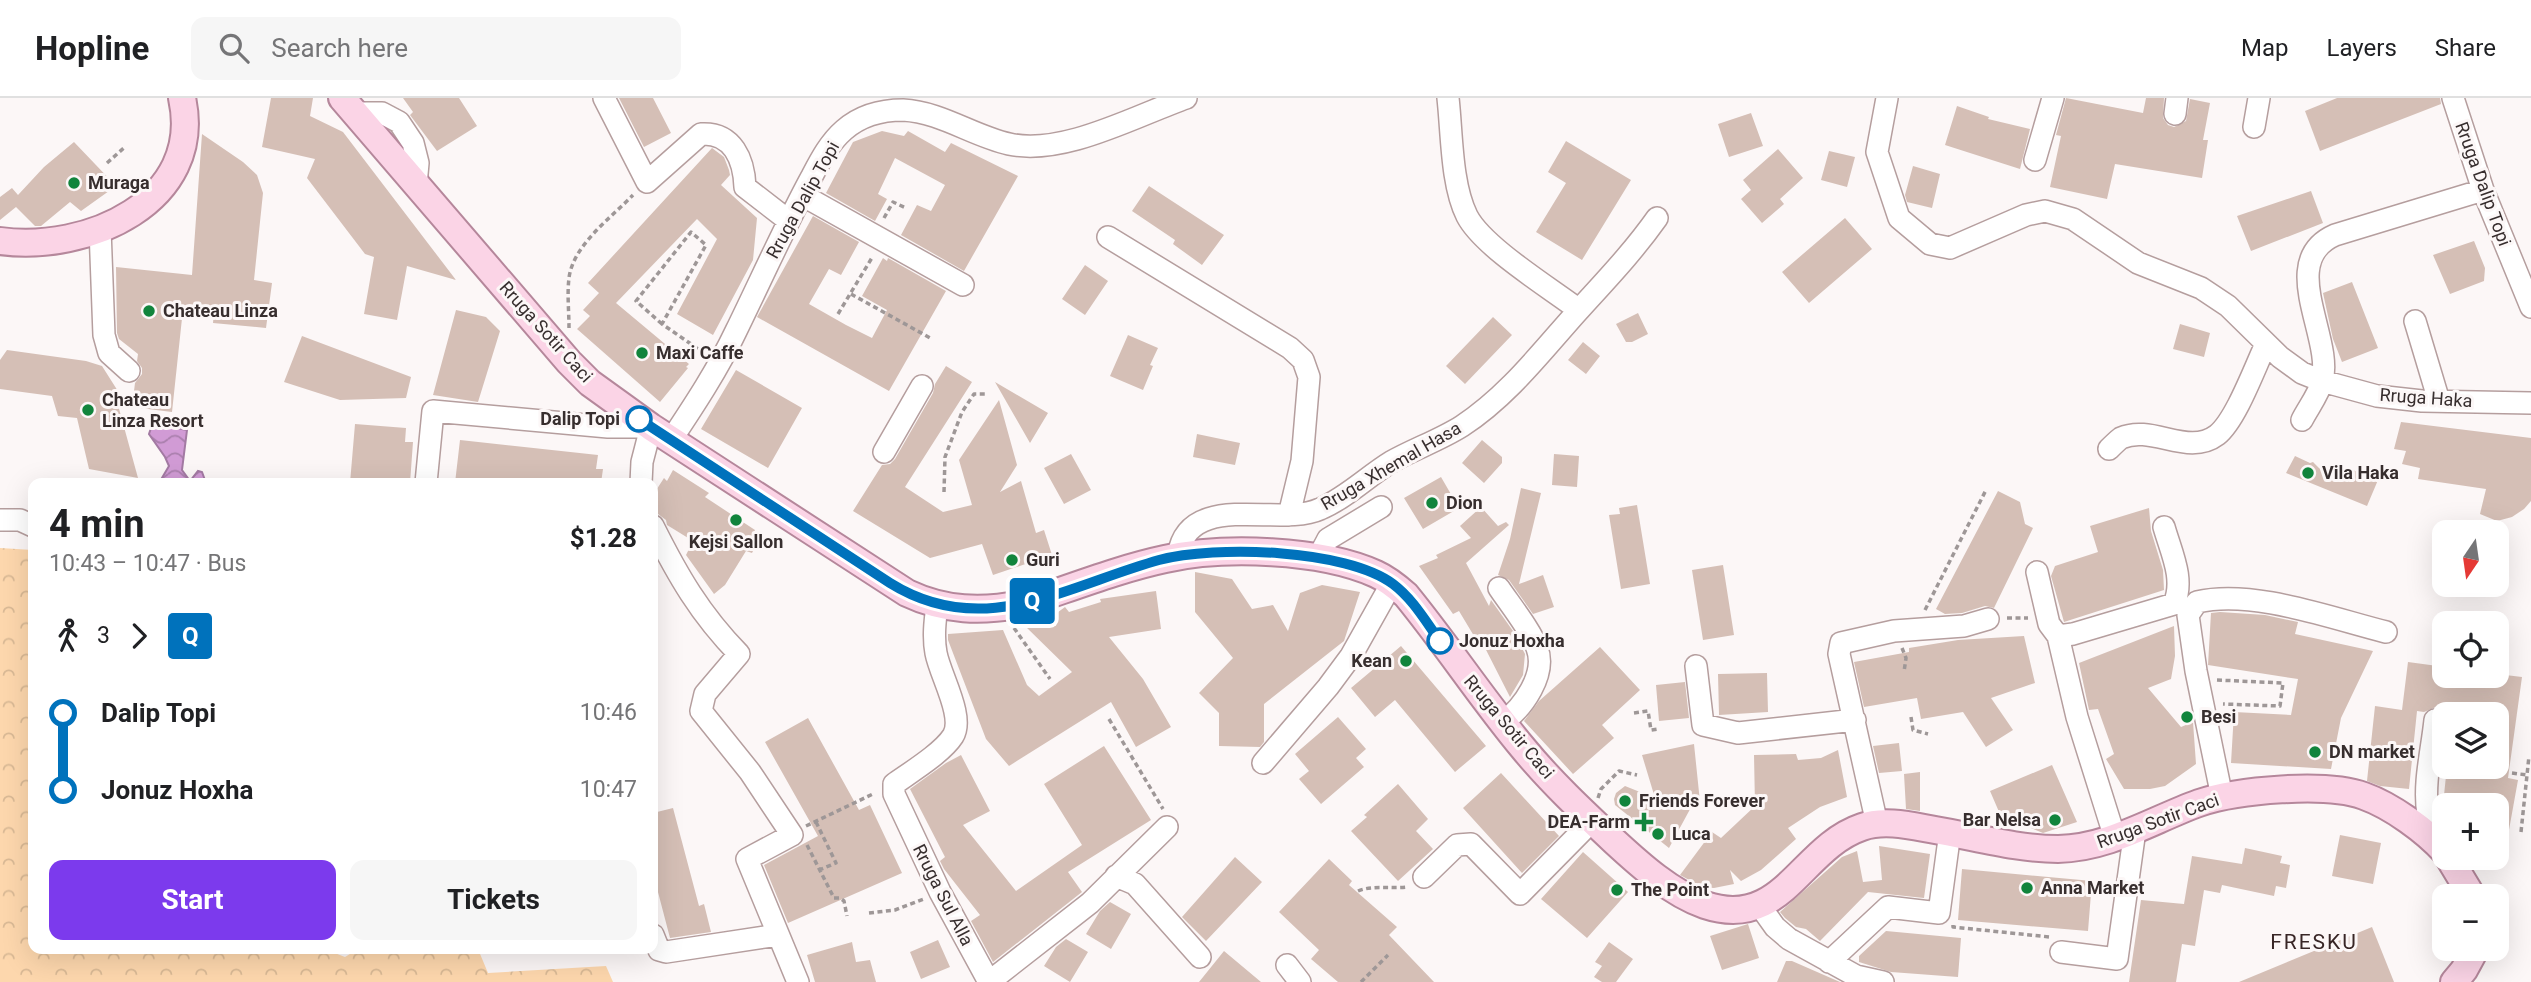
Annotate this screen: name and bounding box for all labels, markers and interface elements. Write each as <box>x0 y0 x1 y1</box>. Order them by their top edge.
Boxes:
search box <box>191 17 681 80</box>
text: Hopline <box>35 29 149 68</box>
icon: search <box>215 29 253 67</box>
text: Search here <box>271 33 408 63</box>
text: Map <box>2241 34 2289 62</box>
text: Layers <box>2327 34 2397 62</box>
text: Share <box>2435 34 2496 62</box>
street label: Rruga Dalip Topi <box>2451 119 2516 249</box>
street label: Rruga Dalip Topi <box>762 138 843 262</box>
place label: Muraga <box>88 172 150 193</box>
marker: Muraga <box>66 175 82 191</box>
street label: Rruga Sotir Caci <box>496 277 597 386</box>
place label: Chateau Linza <box>163 300 278 321</box>
marker: Chateau Linza <box>141 303 157 319</box>
place label: Maxi Caffe <box>656 342 744 363</box>
marker: Maxi Caffe <box>634 345 650 361</box>
street label: Rruga Haka <box>2379 384 2473 411</box>
place label: Chateau Linza Resort <box>102 389 204 431</box>
marker: Chateau Linza Resort <box>80 402 96 418</box>
marker: Dalip Topi <box>626 406 652 432</box>
place label: Dalip Topi <box>540 408 620 429</box>
street label: Rruga Xhemal Hasa <box>1317 417 1465 514</box>
place label: Vila Haka <box>2322 462 2399 483</box>
marker: Vila Haka <box>2300 465 2316 481</box>
place label: Dion <box>1446 492 1483 513</box>
marker: Dion <box>1424 495 1440 511</box>
text: 4 min <box>49 502 145 546</box>
marker: Kejsi Sallon <box>728 512 744 528</box>
north arrow <box>2432 520 2510 597</box>
map controls <box>2432 520 2509 961</box>
text: $1.28 <box>570 523 637 553</box>
place label: Kejsi Sallon <box>689 531 783 552</box>
place label: Guri <box>1026 549 1060 570</box>
text: 10:43 – 10:47 · Bus <box>49 550 246 577</box>
marker: Guri <box>1004 552 1020 568</box>
line badge: Q <box>1009 578 1055 624</box>
text: Q <box>1024 587 1040 615</box>
button: locate <box>2432 611 2509 688</box>
icon: walk <box>49 617 87 655</box>
icon: forward <box>120 617 158 655</box>
text: 3 <box>97 622 110 649</box>
text: Q <box>182 622 198 650</box>
marker: Jonuz Hoxha <box>1427 628 1453 654</box>
place label: Jonuz Hoxha <box>1459 630 1565 651</box>
place label: Kean <box>1351 650 1392 671</box>
marker: Kean <box>1398 653 1414 669</box>
street label: Rruga Sotir Caci <box>1460 671 1559 783</box>
text: Dalip Topi <box>101 698 216 728</box>
text: 10:46 <box>580 699 637 726</box>
button: layers <box>2432 702 2509 779</box>
place label: Besi <box>2201 706 2236 727</box>
marker: Besi <box>2179 709 2195 725</box>
place label: DN market <box>2329 741 2415 762</box>
marker: DN market <box>2307 744 2323 760</box>
text: Jonuz Hoxha <box>101 775 254 805</box>
text: 10:47 <box>580 776 637 803</box>
street label: Rruga Sotir Caci <box>2094 789 2222 852</box>
place label: Friends Forever <box>1639 790 1765 811</box>
marker: Friends Forever <box>1617 793 1633 809</box>
button: + <box>2432 793 2509 870</box>
place label: Bar Nelsa <box>1963 809 2041 830</box>
place label: DEA-Farm <box>1548 811 1630 832</box>
marker: Bar Nelsa <box>2047 812 2063 828</box>
marker: DEA-Farm <box>1636 814 1652 830</box>
place label: Luca <box>1672 823 1711 844</box>
marker: Luca <box>1650 826 1666 842</box>
street label: Rruga Sul Alla <box>909 840 978 949</box>
button: Start <box>49 860 336 940</box>
button: Tickets <box>350 860 637 940</box>
place label: Anna Market <box>2041 877 2144 898</box>
place label: The Point <box>1631 879 1709 900</box>
marker: Anna Market <box>2019 880 2035 896</box>
marker: The Point <box>1609 882 1625 898</box>
button: − <box>2432 884 2509 961</box>
district label: FRESKU <box>2270 930 2358 954</box>

